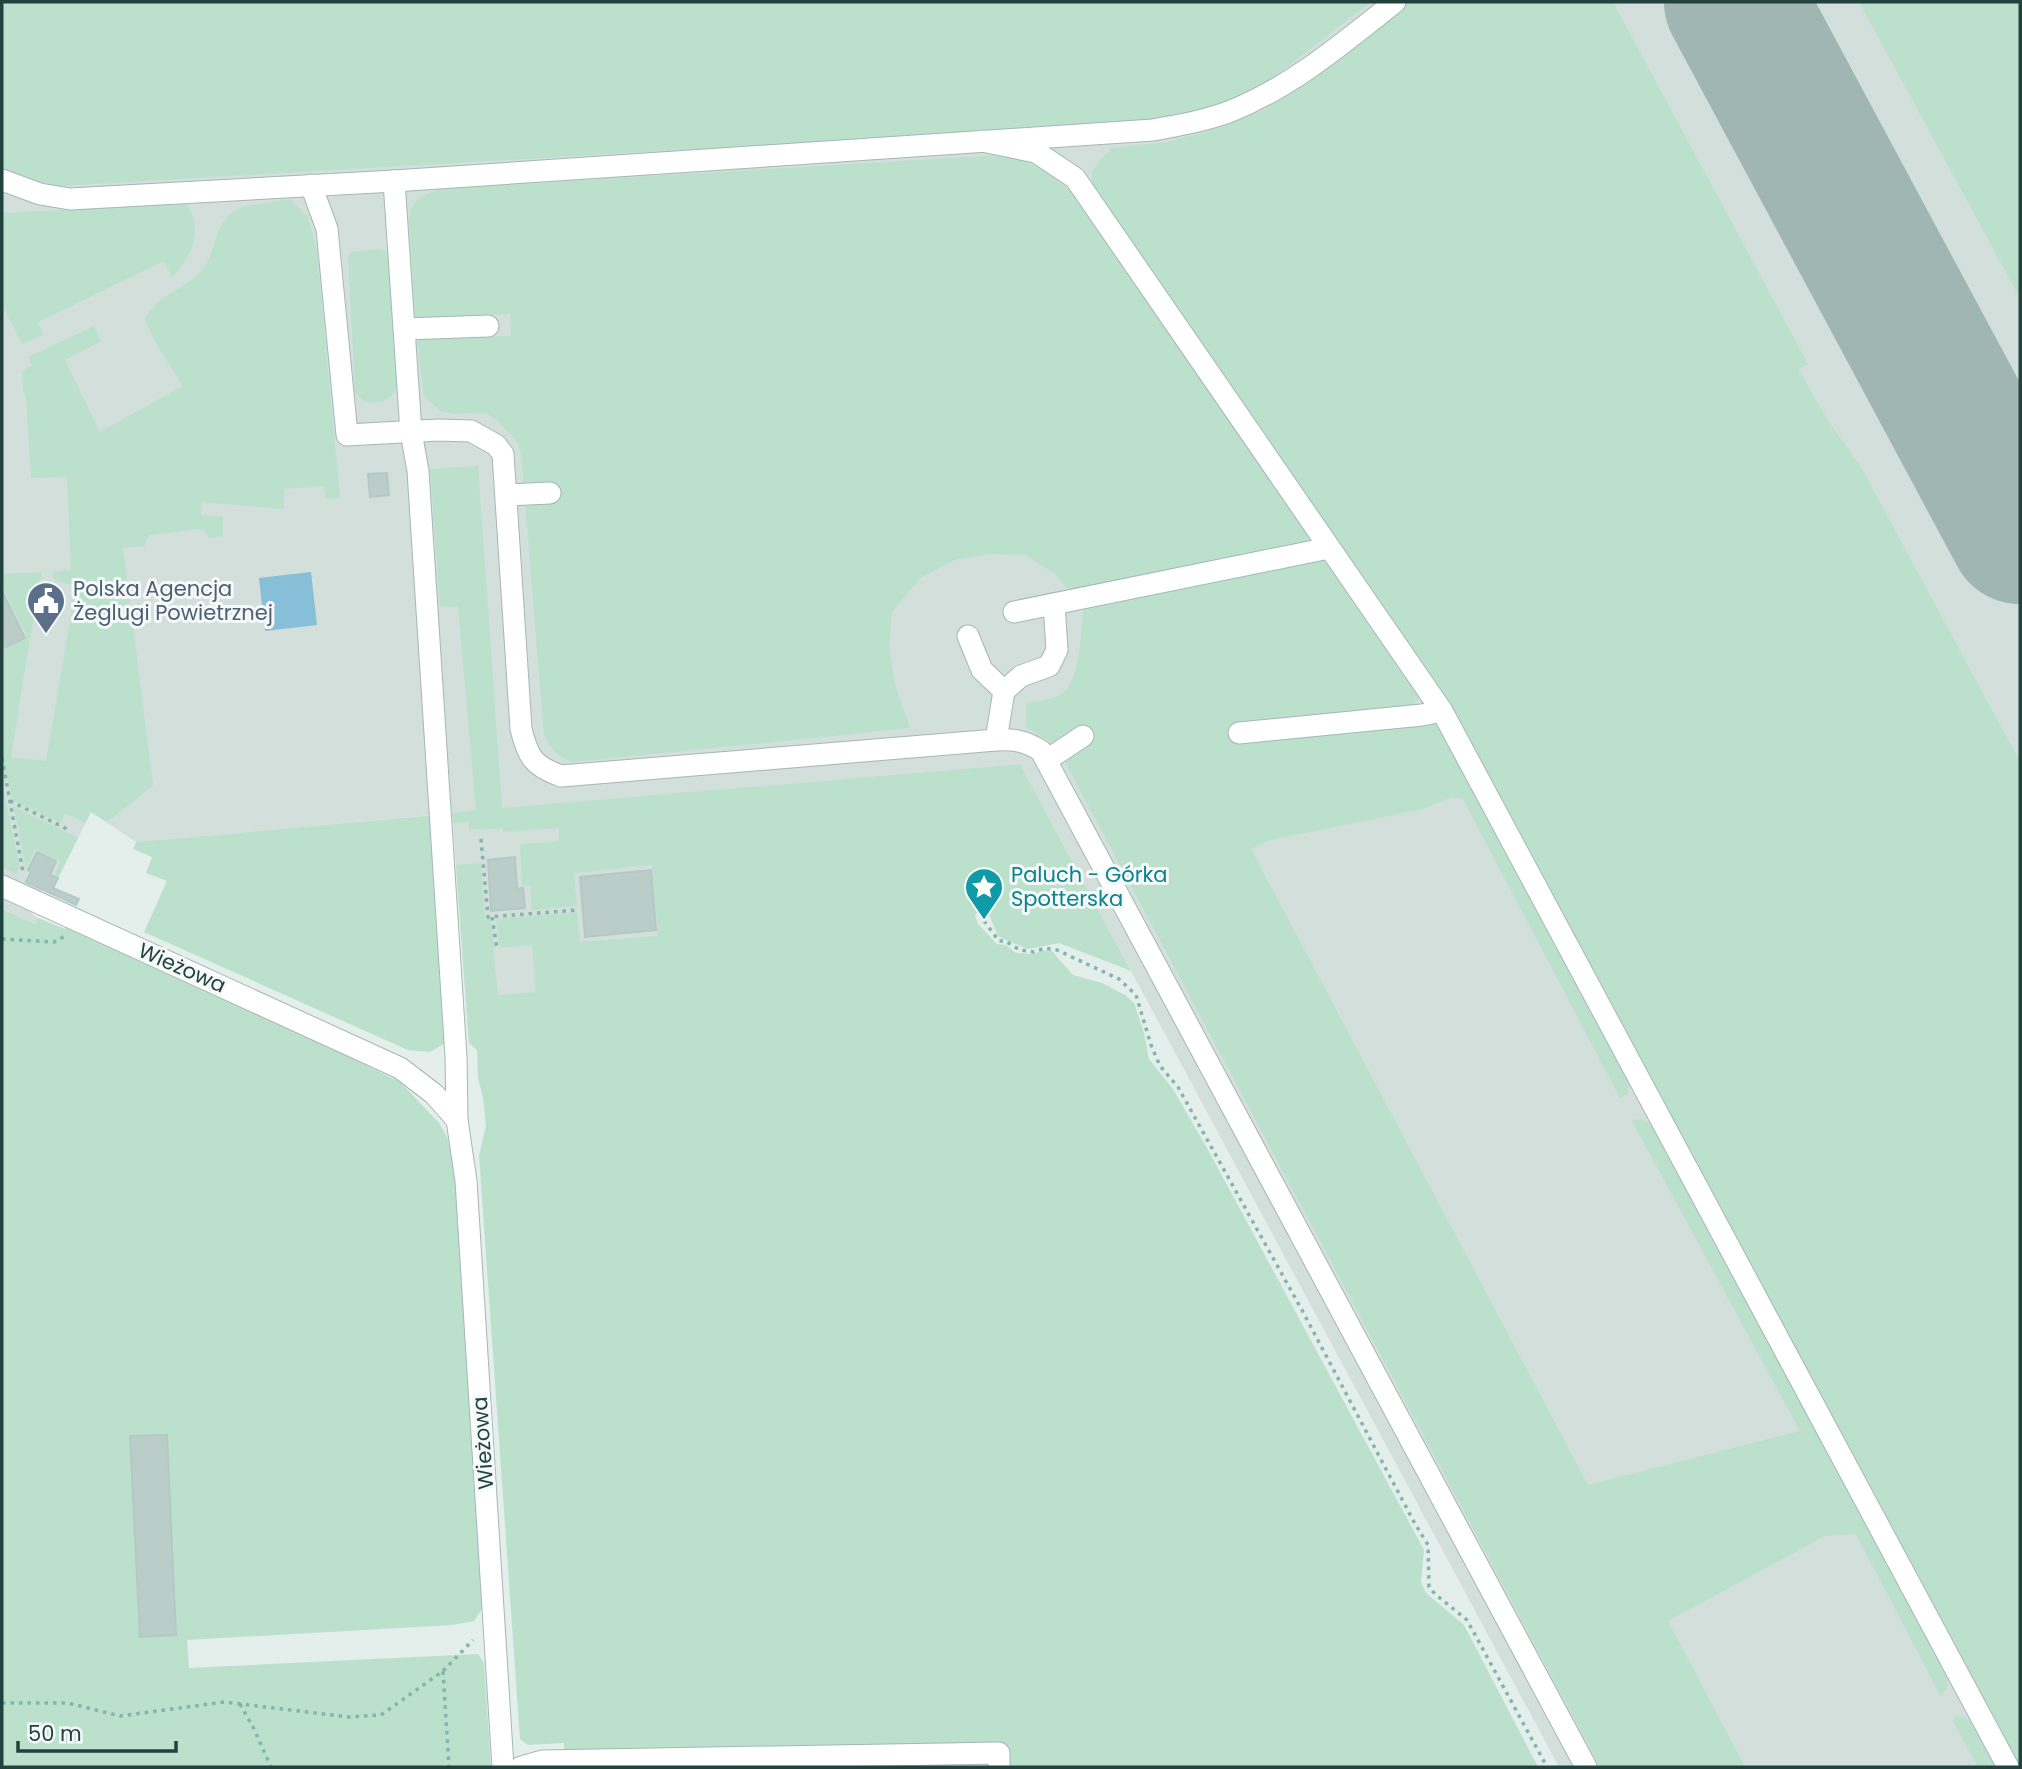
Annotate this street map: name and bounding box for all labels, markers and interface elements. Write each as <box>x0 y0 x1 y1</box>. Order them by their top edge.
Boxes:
place label: Polska Agencja Żeglugi Powietrznej <box>73 574 273 627</box>
public building icon: Polska Agencja Żeglugi Powietrznej <box>25 580 67 635</box>
place label: Paluch - Górka Spotterska <box>1011 860 1168 913</box>
place icon: Paluch - Górka Spotterska <box>963 866 1005 921</box>
street label: Wieżowa <box>134 935 231 1000</box>
street label: Wieżowa <box>465 1396 500 1490</box>
scale bar <box>18 1710 175 1754</box>
text: 50 m <box>28 1719 82 1748</box>

